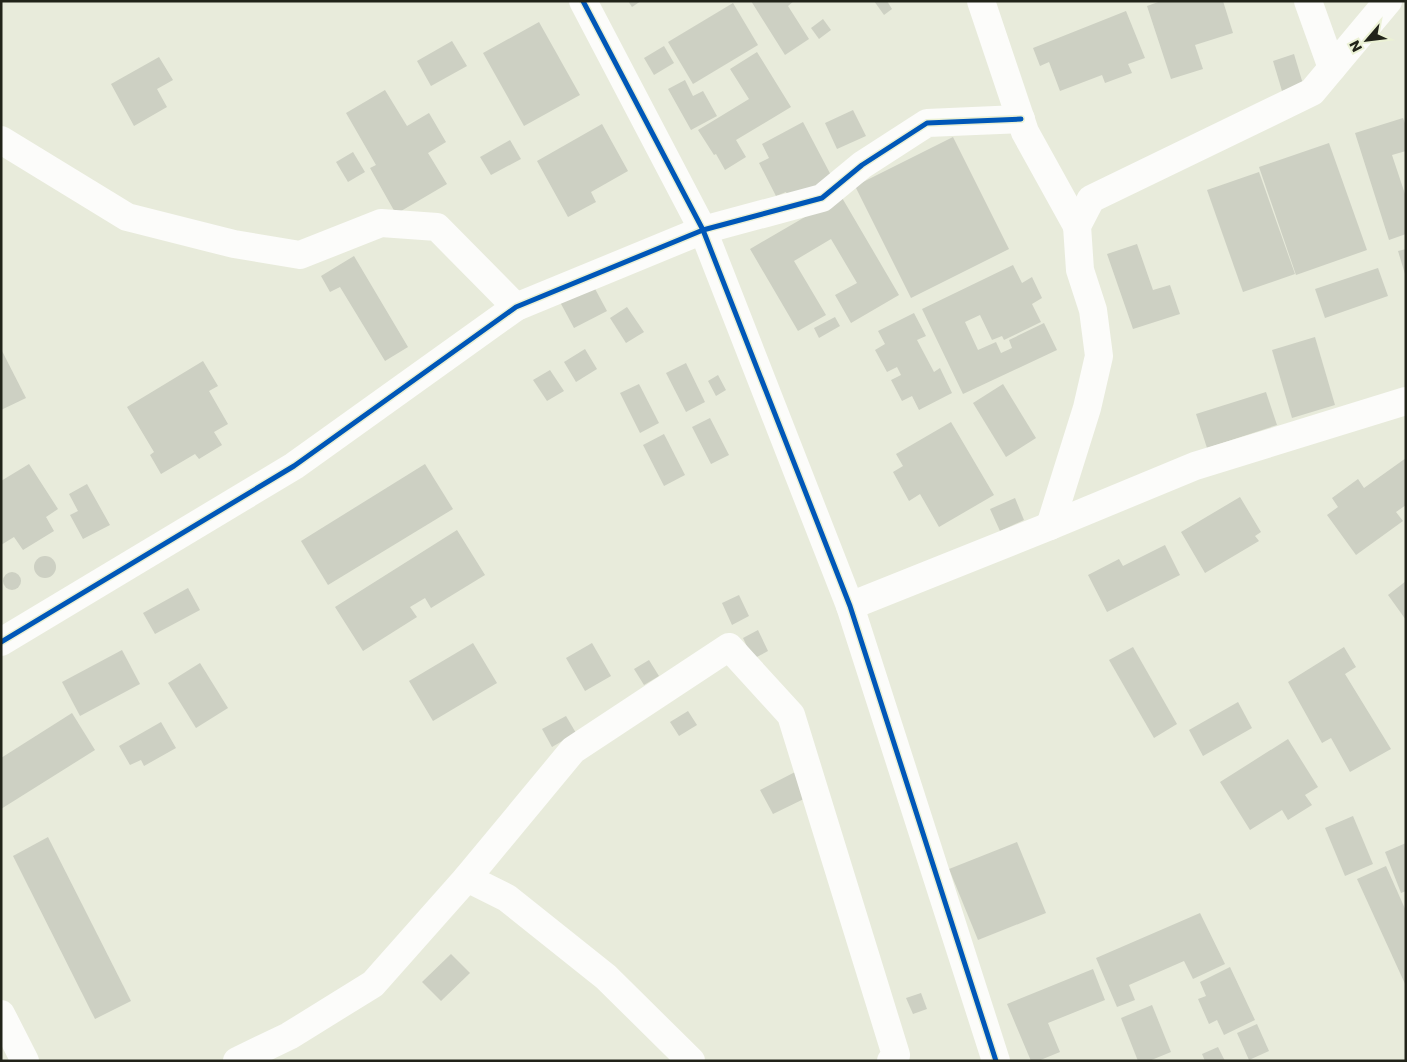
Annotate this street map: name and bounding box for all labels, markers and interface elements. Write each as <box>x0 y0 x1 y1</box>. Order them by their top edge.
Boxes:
north arrow <box>1342 15 1392 65</box>
text: N <box>1344 37 1367 55</box>

